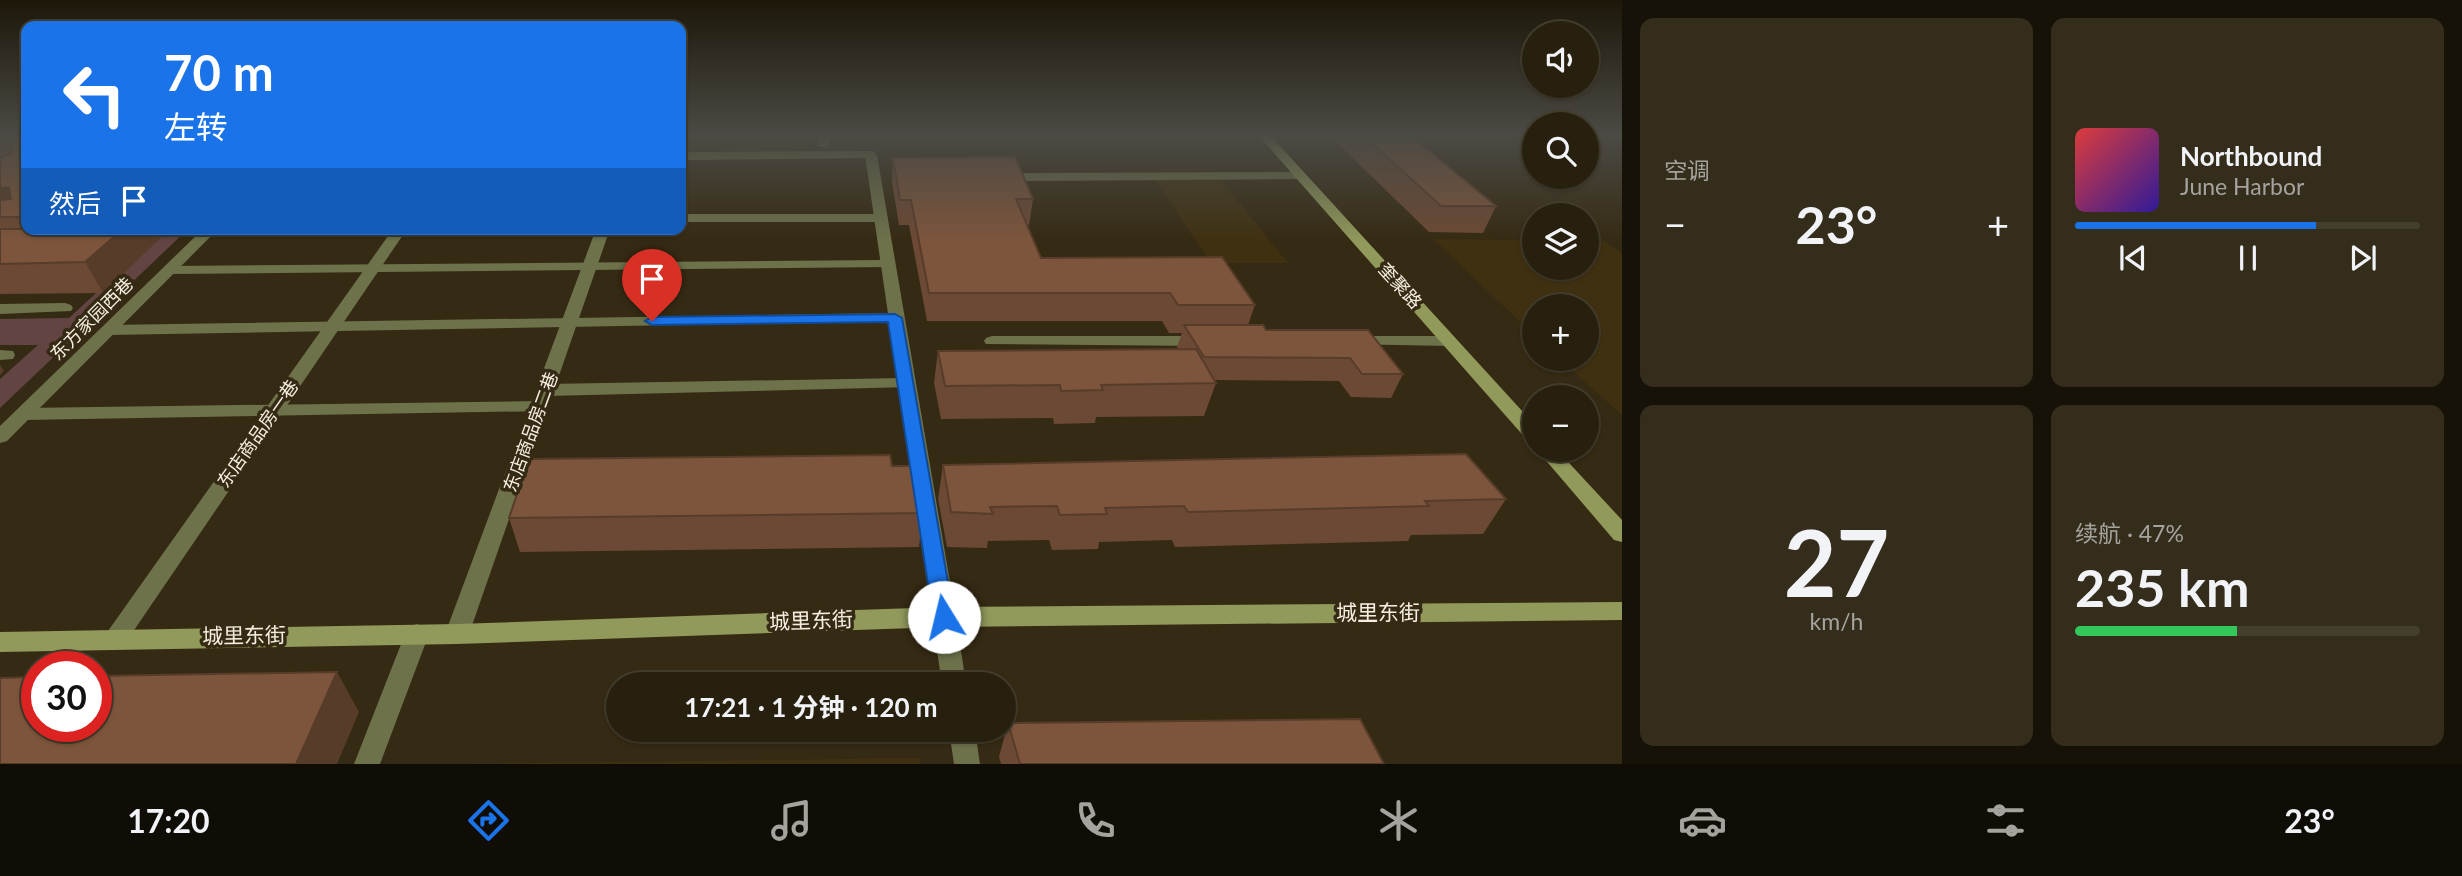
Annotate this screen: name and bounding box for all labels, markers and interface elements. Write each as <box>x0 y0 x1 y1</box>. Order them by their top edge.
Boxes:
map controls <box>1522 21 1599 462</box>
button: sound <box>1522 21 1599 98</box>
text: 70 m <box>164 43 274 101</box>
icon: left <box>49 49 140 140</box>
text: 左转 <box>164 107 228 146</box>
button: search <box>1522 112 1599 189</box>
text: Northbound <box>2180 140 2322 172</box>
text: 空调 <box>1664 156 1710 184</box>
text: June Harbor <box>2180 172 2304 200</box>
icon: arrive <box>115 182 153 220</box>
text: 然后 <box>49 187 101 219</box>
text: 23° <box>1796 193 1877 255</box>
text: − <box>1664 201 1686 247</box>
text: + <box>1987 201 2009 247</box>
button: layers <box>1522 203 1599 280</box>
icon: previous <box>2114 239 2152 277</box>
icon: pause <box>2229 239 2267 277</box>
icon: next <box>2344 239 2382 277</box>
pin <box>622 249 682 321</box>
street label: 奎聚路 <box>1375 258 1427 313</box>
icon: arrive <box>633 260 671 298</box>
street label: 东方家园西巷 <box>45 272 137 364</box>
button: + <box>1522 294 1599 371</box>
street label: 东店商品房二巷 <box>498 369 562 495</box>
street label: 东店商品房一巷 <box>212 376 302 491</box>
button: − <box>1522 385 1599 462</box>
text: 27 <box>1784 507 1889 616</box>
text: 续航 · 47% <box>2075 519 2184 547</box>
text: 235 km <box>2075 556 2249 618</box>
position arrow <box>907 580 981 654</box>
street label: 城里东街 <box>1336 599 1420 624</box>
street label: 城里东街 <box>769 606 853 633</box>
text: km/h <box>1810 607 1863 635</box>
street label: 城里东街 <box>202 621 286 648</box>
speed limit sign: 30 <box>21 651 112 742</box>
text: 17:21 · 1 分钟 · 120 m <box>684 691 938 723</box>
icon: directions <box>464 796 513 845</box>
icon: music <box>767 796 816 845</box>
icon: phone <box>1071 796 1120 845</box>
icon: climate <box>1374 796 1423 845</box>
icon: car <box>1678 796 1727 845</box>
icon: filters <box>1981 796 2030 845</box>
text: 17:20 <box>127 801 210 840</box>
text: 23° <box>2284 801 2335 840</box>

